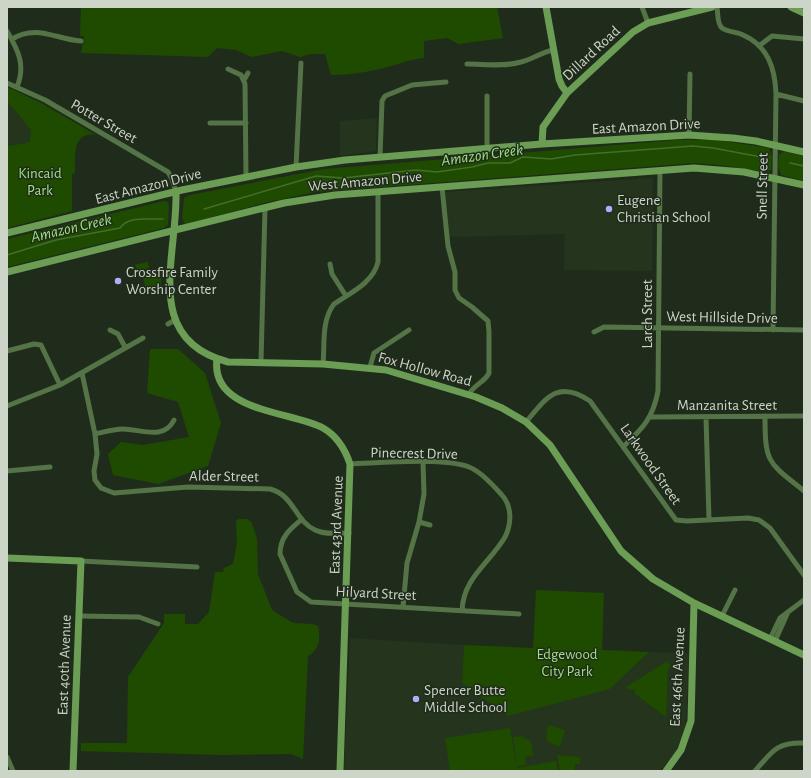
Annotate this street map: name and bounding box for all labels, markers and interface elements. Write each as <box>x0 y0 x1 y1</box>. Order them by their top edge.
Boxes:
street label: Dillard Road <box>560 23 623 84</box>
street label: Potter Street <box>68 97 139 146</box>
street label: East Amazon Drive <box>591 116 701 137</box>
water label: Amazon Creek <box>439 141 524 169</box>
street label: Snell Street <box>754 152 771 220</box>
park label: Kincaid Park <box>18 166 62 198</box>
street label: East Amazon Drive <box>94 166 203 207</box>
street label: West Amazon Drive <box>307 169 423 194</box>
place label: Eugene Christian School <box>617 193 711 225</box>
marker: Eugene Christian School <box>604 204 614 214</box>
water label: Amazon Creek <box>28 211 113 245</box>
place label: Crossfire Family Worship Center <box>126 265 219 297</box>
marker: Crossfire Family Worship Center <box>113 276 123 286</box>
street label: Larch Street <box>640 279 655 349</box>
street label: West Hillside Drive <box>666 309 778 326</box>
street label: Fox Hollow Road <box>376 350 474 389</box>
street label: Manzanita Street <box>677 398 777 413</box>
street label: Larkwood Street <box>617 421 684 508</box>
street label: Pinecrest Drive <box>370 445 458 462</box>
street label: Alder Street <box>189 468 259 485</box>
street label: East 43rd Avenue <box>327 475 346 575</box>
street label: Hilyard Street <box>335 584 417 603</box>
street label: East 40th Avenue <box>55 614 74 716</box>
street label: East 46th Avenue <box>667 627 688 727</box>
park label: Edgewood City Park <box>536 647 598 679</box>
place label: Spencer Butte Middle School <box>424 683 507 715</box>
marker: Spencer Butte Middle School <box>411 694 421 704</box>

